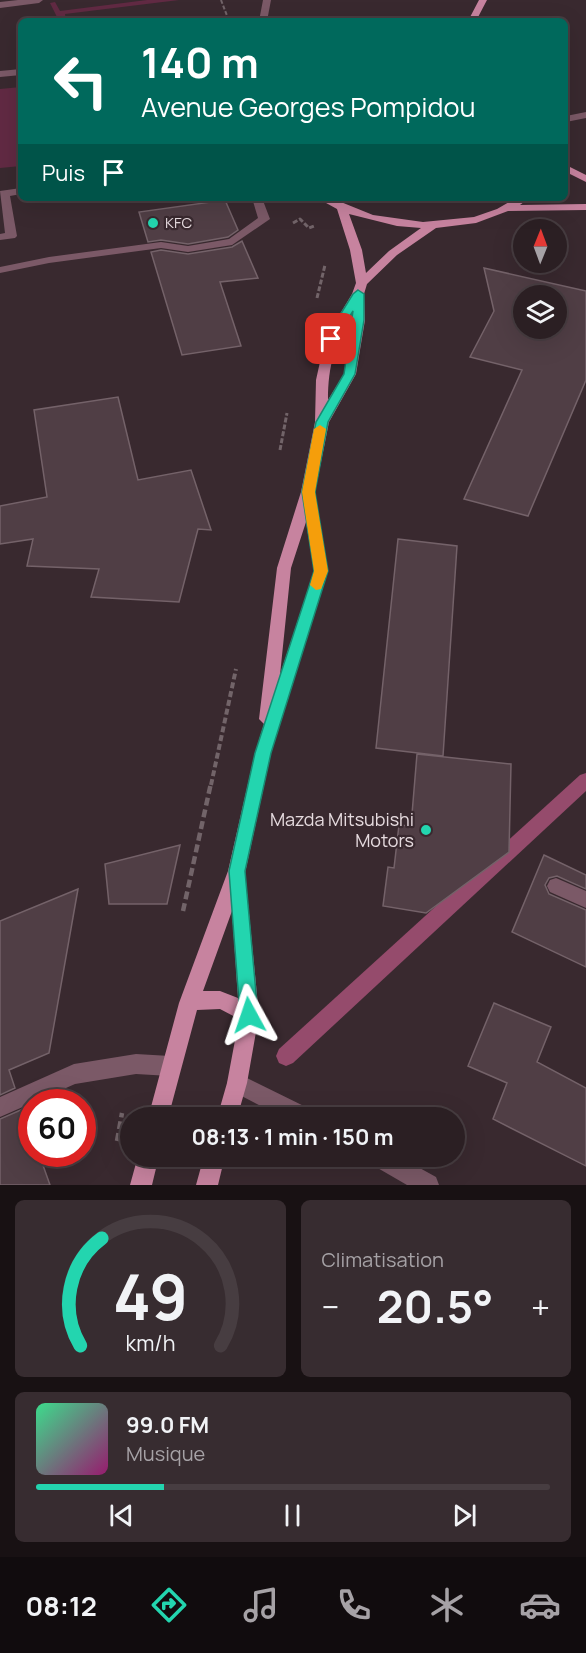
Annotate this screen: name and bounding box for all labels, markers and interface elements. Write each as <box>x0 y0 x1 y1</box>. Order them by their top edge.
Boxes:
text: 140 m <box>141 33 259 91</box>
icon: left <box>42 42 120 120</box>
text: Avenue Georges Pompidou <box>141 88 476 125</box>
icon: arrive <box>97 156 130 189</box>
text: Puis <box>42 158 85 188</box>
place label: KFC <box>165 212 192 233</box>
marker: KFC <box>146 216 160 230</box>
north arrow <box>513 219 567 273</box>
map controls <box>513 219 567 339</box>
button: layers <box>513 285 567 339</box>
pin <box>305 313 356 364</box>
icon: arrive <box>314 322 347 355</box>
place label: Mazda Mitsubishi Motors <box>270 807 414 852</box>
marker: Mazda Mitsubishi Motors <box>419 823 433 837</box>
position arrow <box>217 983 281 1047</box>
speed limit sign: 60 <box>18 1089 96 1167</box>
text: 08:13 · 1 min · 150 m <box>191 1122 394 1152</box>
text: Climatisation <box>322 1246 444 1273</box>
text: 49 <box>113 1253 188 1339</box>
text: 20.5° <box>377 1275 493 1337</box>
text: − <box>322 1284 339 1329</box>
text: + <box>531 1284 550 1329</box>
text: km/h <box>125 1328 175 1357</box>
text: 99.0 FM <box>126 1410 209 1440</box>
text: Musique <box>126 1440 205 1467</box>
icon: previous <box>105 1499 138 1532</box>
icon: pause <box>276 1499 309 1532</box>
icon: next <box>448 1499 481 1532</box>
icon: directions <box>148 1584 190 1626</box>
icon: music <box>240 1584 282 1626</box>
icon: phone <box>333 1584 375 1626</box>
icon: climate <box>426 1584 468 1626</box>
icon: car <box>519 1584 561 1626</box>
text: 08:12 <box>25 1587 97 1624</box>

